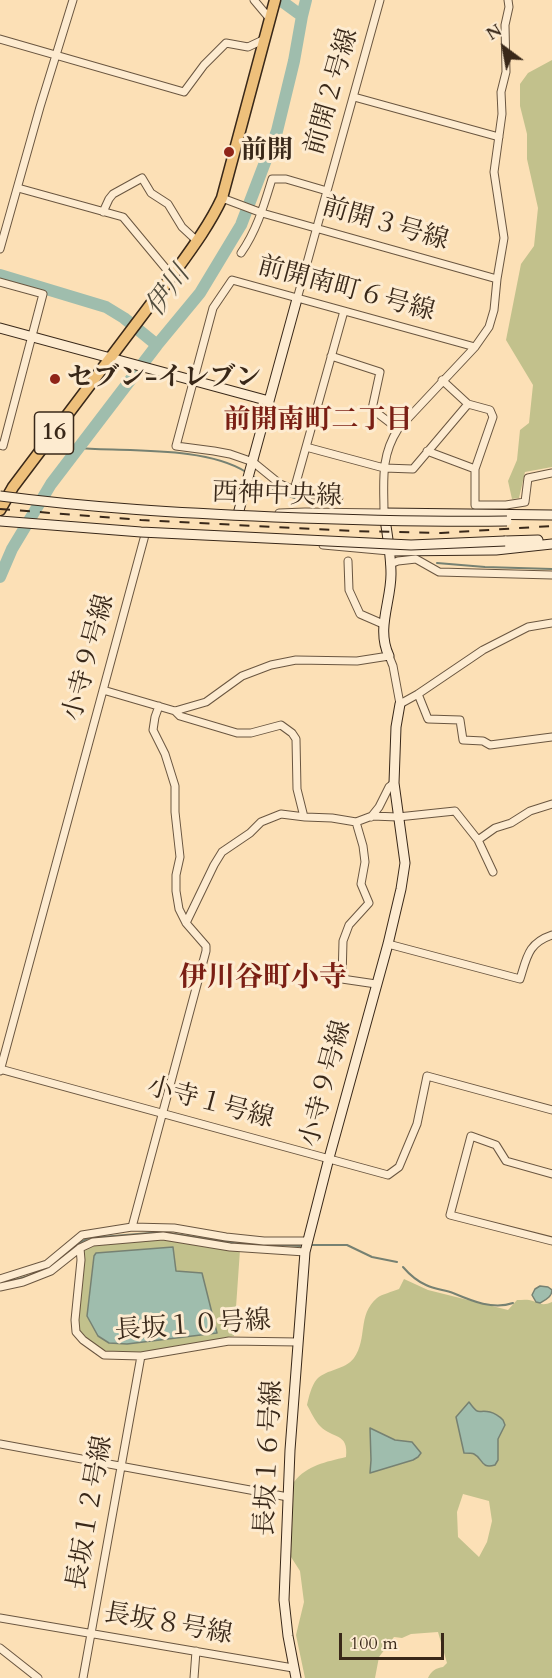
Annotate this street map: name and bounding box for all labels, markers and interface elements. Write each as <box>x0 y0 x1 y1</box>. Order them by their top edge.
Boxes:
north arrow <box>474 18 534 78</box>
text: N <box>483 20 506 46</box>
street label: 前開２号線 <box>300 25 366 159</box>
place label: 前開 <box>241 136 293 168</box>
marker: 前開 <box>222 145 236 159</box>
street label: 前開３号線 <box>318 192 452 258</box>
street label: 前開南町６号線 <box>254 251 438 329</box>
water label: 伊川 <box>140 261 198 323</box>
place label: セブン-イレブン <box>67 363 261 395</box>
marker: セブン-イレブン <box>48 372 62 386</box>
district label: 前開南町二丁目 <box>224 406 412 438</box>
road number: 16 <box>34 412 74 454</box>
street label: 西神中央線 <box>211 478 343 514</box>
street label: 小寺９号線 <box>58 591 122 725</box>
district label: 伊川谷町小寺 <box>179 963 347 997</box>
street label: 小寺９号線 <box>295 1017 359 1151</box>
street label: 小寺１号線 <box>143 1072 277 1136</box>
street label: 長坂１０号線 <box>114 1306 272 1348</box>
street label: 長坂１６号線 <box>250 1379 290 1537</box>
street label: 長坂１２号線 <box>62 1433 120 1593</box>
street label: 長坂８号線 <box>101 1598 235 1652</box>
scale bar <box>342 1621 447 1659</box>
text: 100 m <box>350 1631 398 1656</box>

